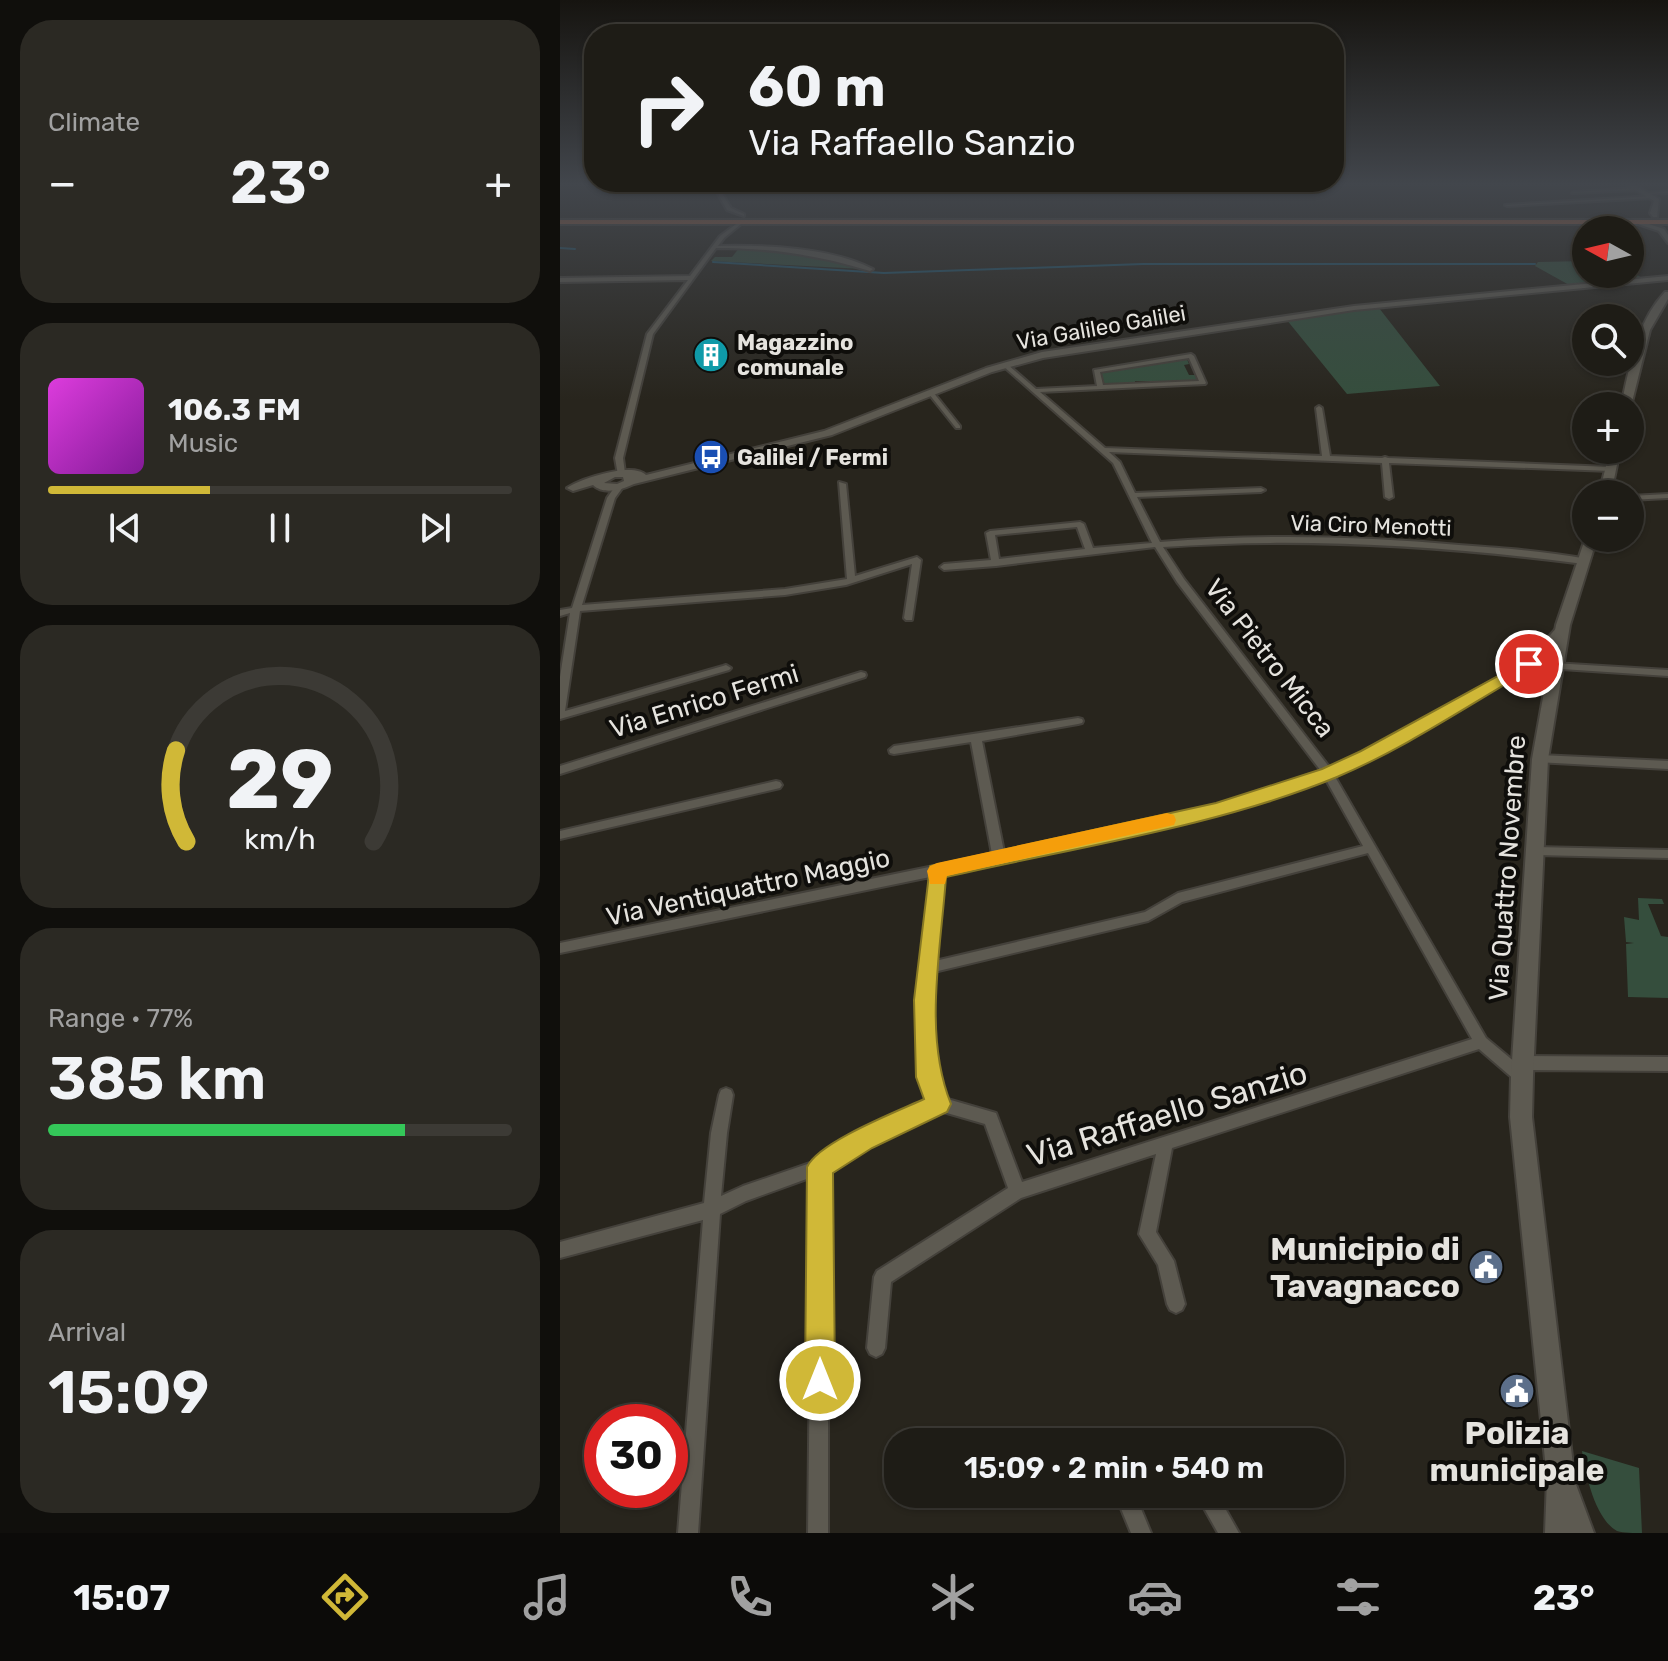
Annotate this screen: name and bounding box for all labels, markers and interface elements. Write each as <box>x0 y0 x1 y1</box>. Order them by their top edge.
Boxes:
text: 60 m <box>748 54 886 120</box>
icon: right <box>616 56 720 160</box>
text: Climate <box>48 107 140 138</box>
text: Via Raffaello Sanzio <box>748 121 1076 164</box>
text: 23° <box>230 147 331 218</box>
text: − <box>48 157 77 209</box>
text: + <box>485 157 512 209</box>
north arrow <box>1572 216 1644 288</box>
map controls <box>1572 216 1644 552</box>
street label: Via Galileo Galilei <box>1014 299 1188 356</box>
button: search <box>1572 304 1644 376</box>
place label: Magazzino comunale <box>737 329 853 381</box>
building icon: Magazzino comunale <box>692 336 730 374</box>
text: 106.3 FM <box>168 392 301 428</box>
button: + <box>1572 392 1644 464</box>
text: Music <box>168 428 238 459</box>
bus stop icon: Galilei / Fermi <box>692 438 730 476</box>
place label: Galilei / Fermi <box>737 444 888 471</box>
button: − <box>1572 480 1644 552</box>
icon: previous <box>103 506 147 550</box>
icon: pause <box>258 506 302 550</box>
icon: next <box>413 506 457 550</box>
street label: Via Ciro Menotti <box>1290 509 1452 542</box>
street label: Via Pietro Micca <box>1198 573 1341 744</box>
pin <box>1495 630 1563 698</box>
icon: arrive <box>1507 642 1551 686</box>
street label: Via Enrico Fermi <box>606 658 802 745</box>
text: 29 <box>226 730 334 829</box>
street label: Via Quattro Novembre <box>1483 734 1532 1002</box>
text: km/h <box>244 823 316 857</box>
street label: Via Ventiquattro Maggio <box>603 842 893 933</box>
text: Range · 77% <box>48 1003 193 1034</box>
text: 385 km <box>48 1043 266 1114</box>
street label: Via Raffaello Sanzio <box>1022 1053 1312 1175</box>
place label: Municipio di Tavagnacco <box>1270 1230 1460 1305</box>
public building icon: Municipio di Tavagnacco <box>1467 1248 1505 1286</box>
text: Arrival <box>48 1317 126 1348</box>
position arrow <box>778 1338 862 1422</box>
text: 15:09 <box>48 1357 209 1428</box>
public building icon: Polizia municipale <box>1498 1372 1536 1410</box>
speed limit sign: 30 <box>584 1404 688 1508</box>
place label: Polizia municipale <box>1430 1414 1604 1489</box>
text: 15:09 · 2 min · 540 m <box>964 1450 1264 1486</box>
icon: directions <box>317 1569 373 1625</box>
icon: music <box>519 1569 575 1625</box>
icon: phone <box>722 1569 778 1625</box>
icon: climate <box>925 1569 981 1625</box>
icon: car <box>1127 1569 1183 1625</box>
icon: filters <box>1330 1569 1386 1625</box>
text: 15:07 <box>73 1576 170 1619</box>
text: 23° <box>1533 1576 1595 1619</box>

